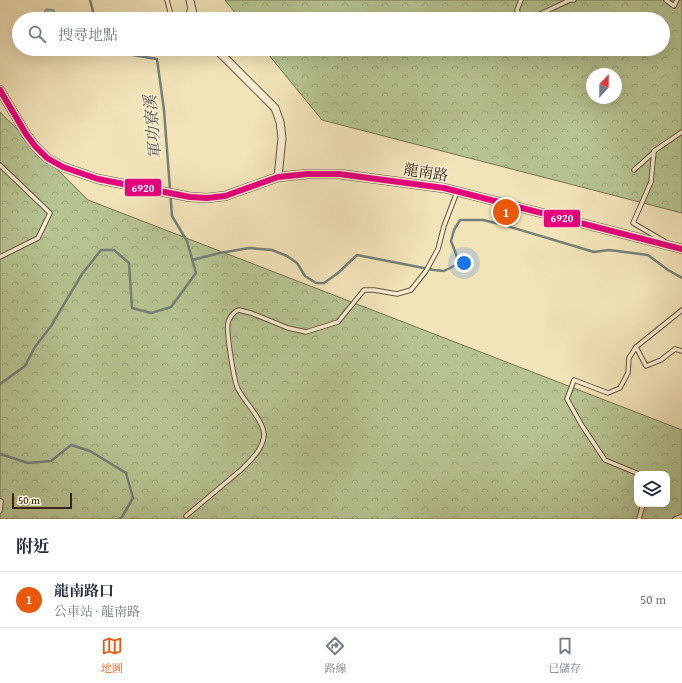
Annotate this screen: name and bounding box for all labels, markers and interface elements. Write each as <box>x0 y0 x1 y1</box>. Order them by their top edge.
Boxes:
search box <box>12 12 670 56</box>
icon: search <box>26 23 48 45</box>
text: 搜尋地點 <box>58 24 118 45</box>
north arrow <box>586 68 622 104</box>
water label: 軍功寮溪 <box>137 92 167 160</box>
street label: 龍南路 <box>402 158 450 186</box>
line badge: 6920 <box>124 178 162 197</box>
text: 6920 <box>132 180 155 196</box>
pin: 1 <box>493 197 519 227</box>
line badge: 6920 <box>543 209 581 228</box>
text: 6920 <box>551 210 574 226</box>
your location <box>454 253 474 273</box>
map controls <box>634 471 670 507</box>
button: layers <box>634 471 670 507</box>
scale bar <box>12 491 72 510</box>
text: 50 m <box>18 492 40 508</box>
text: 附近 <box>16 533 50 558</box>
text: 龍南路口 <box>54 580 114 601</box>
text: 1 <box>26 590 32 609</box>
text: 50 m <box>640 590 666 609</box>
text: 公車站 · 龍南路 <box>54 602 140 621</box>
tab: 地圖 <box>101 635 123 676</box>
tab: 路線 <box>324 635 346 676</box>
tab: 已儲存 <box>548 635 581 676</box>

